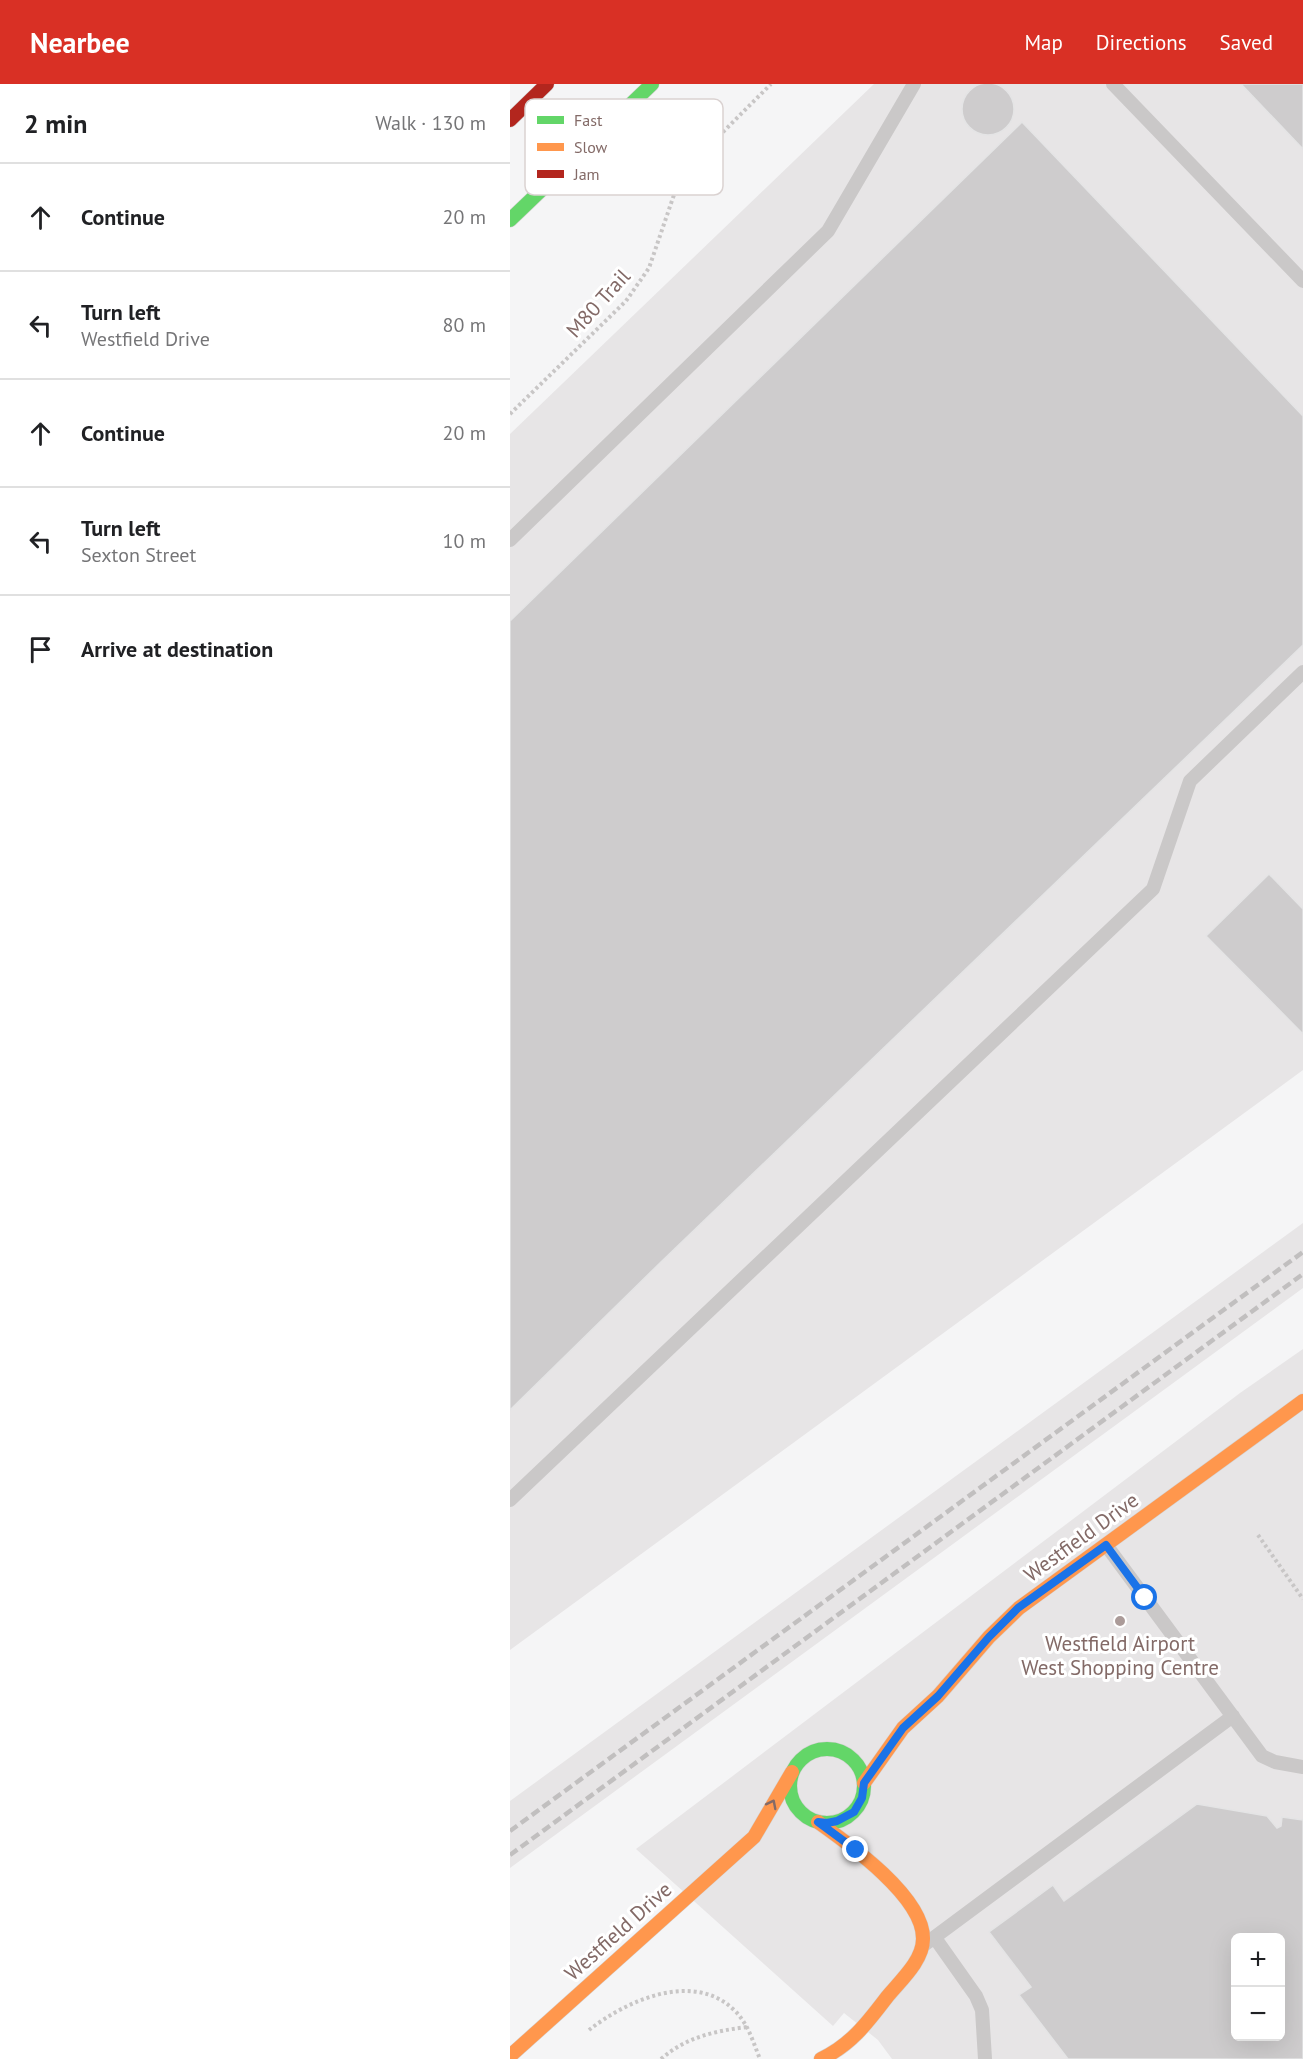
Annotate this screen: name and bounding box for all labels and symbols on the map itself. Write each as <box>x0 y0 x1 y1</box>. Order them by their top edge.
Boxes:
legend <box>525 99 723 195</box>
text: Fast <box>574 110 603 130</box>
text: Slow <box>574 137 608 157</box>
text: Jam <box>573 164 600 184</box>
street label: M80 Trail <box>560 263 636 343</box>
street label: Westfield Drive <box>1018 1486 1144 1588</box>
route start <box>1131 1584 1157 1610</box>
marker: Westfield Airport West Shopping Centre <box>1113 1614 1127 1628</box>
place label: Westfield Airport West Shopping Centre <box>1021 1630 1219 1681</box>
one-way arrow <box>765 1800 777 1811</box>
route end <box>842 1836 868 1862</box>
street label: Westfield Drive <box>559 1876 677 1986</box>

